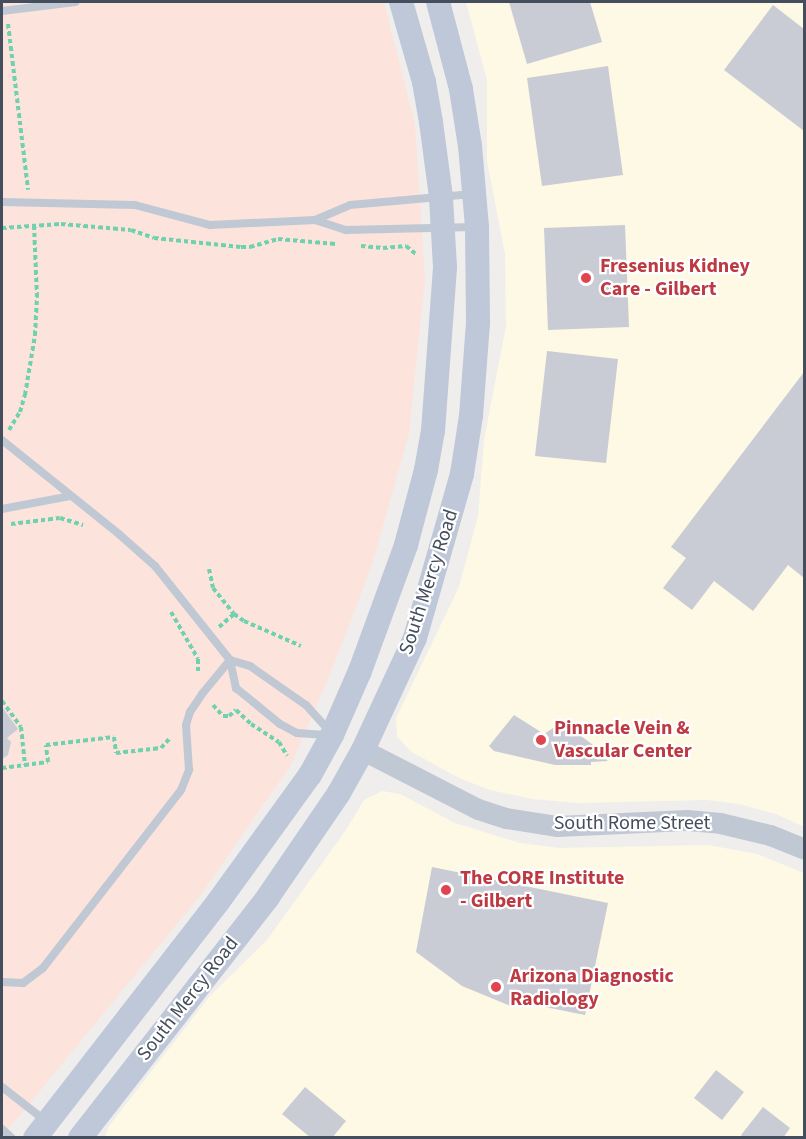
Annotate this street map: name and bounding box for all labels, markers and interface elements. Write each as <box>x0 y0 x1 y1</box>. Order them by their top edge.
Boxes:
place label: Fresenius Kidney Care - Gilbert <box>600 254 750 301</box>
marker: Fresenius Kidney Care - Gilbert <box>577 269 595 287</box>
street label: South Mercy Road <box>394 507 464 657</box>
place label: Pinnacle Vein & Vascular Center <box>554 716 692 763</box>
marker: Pinnacle Vein & Vascular Center <box>532 731 550 749</box>
street label: South Rome Street <box>554 811 710 835</box>
place label: The CORE Institute - Gilbert <box>460 867 624 914</box>
marker: The CORE Institute - Gilbert <box>437 881 455 899</box>
street label: South Mercy Road <box>132 932 244 1066</box>
place label: Arizona Diagnostic Radiology <box>510 964 674 1011</box>
marker: Arizona Diagnostic Radiology <box>487 978 505 996</box>

